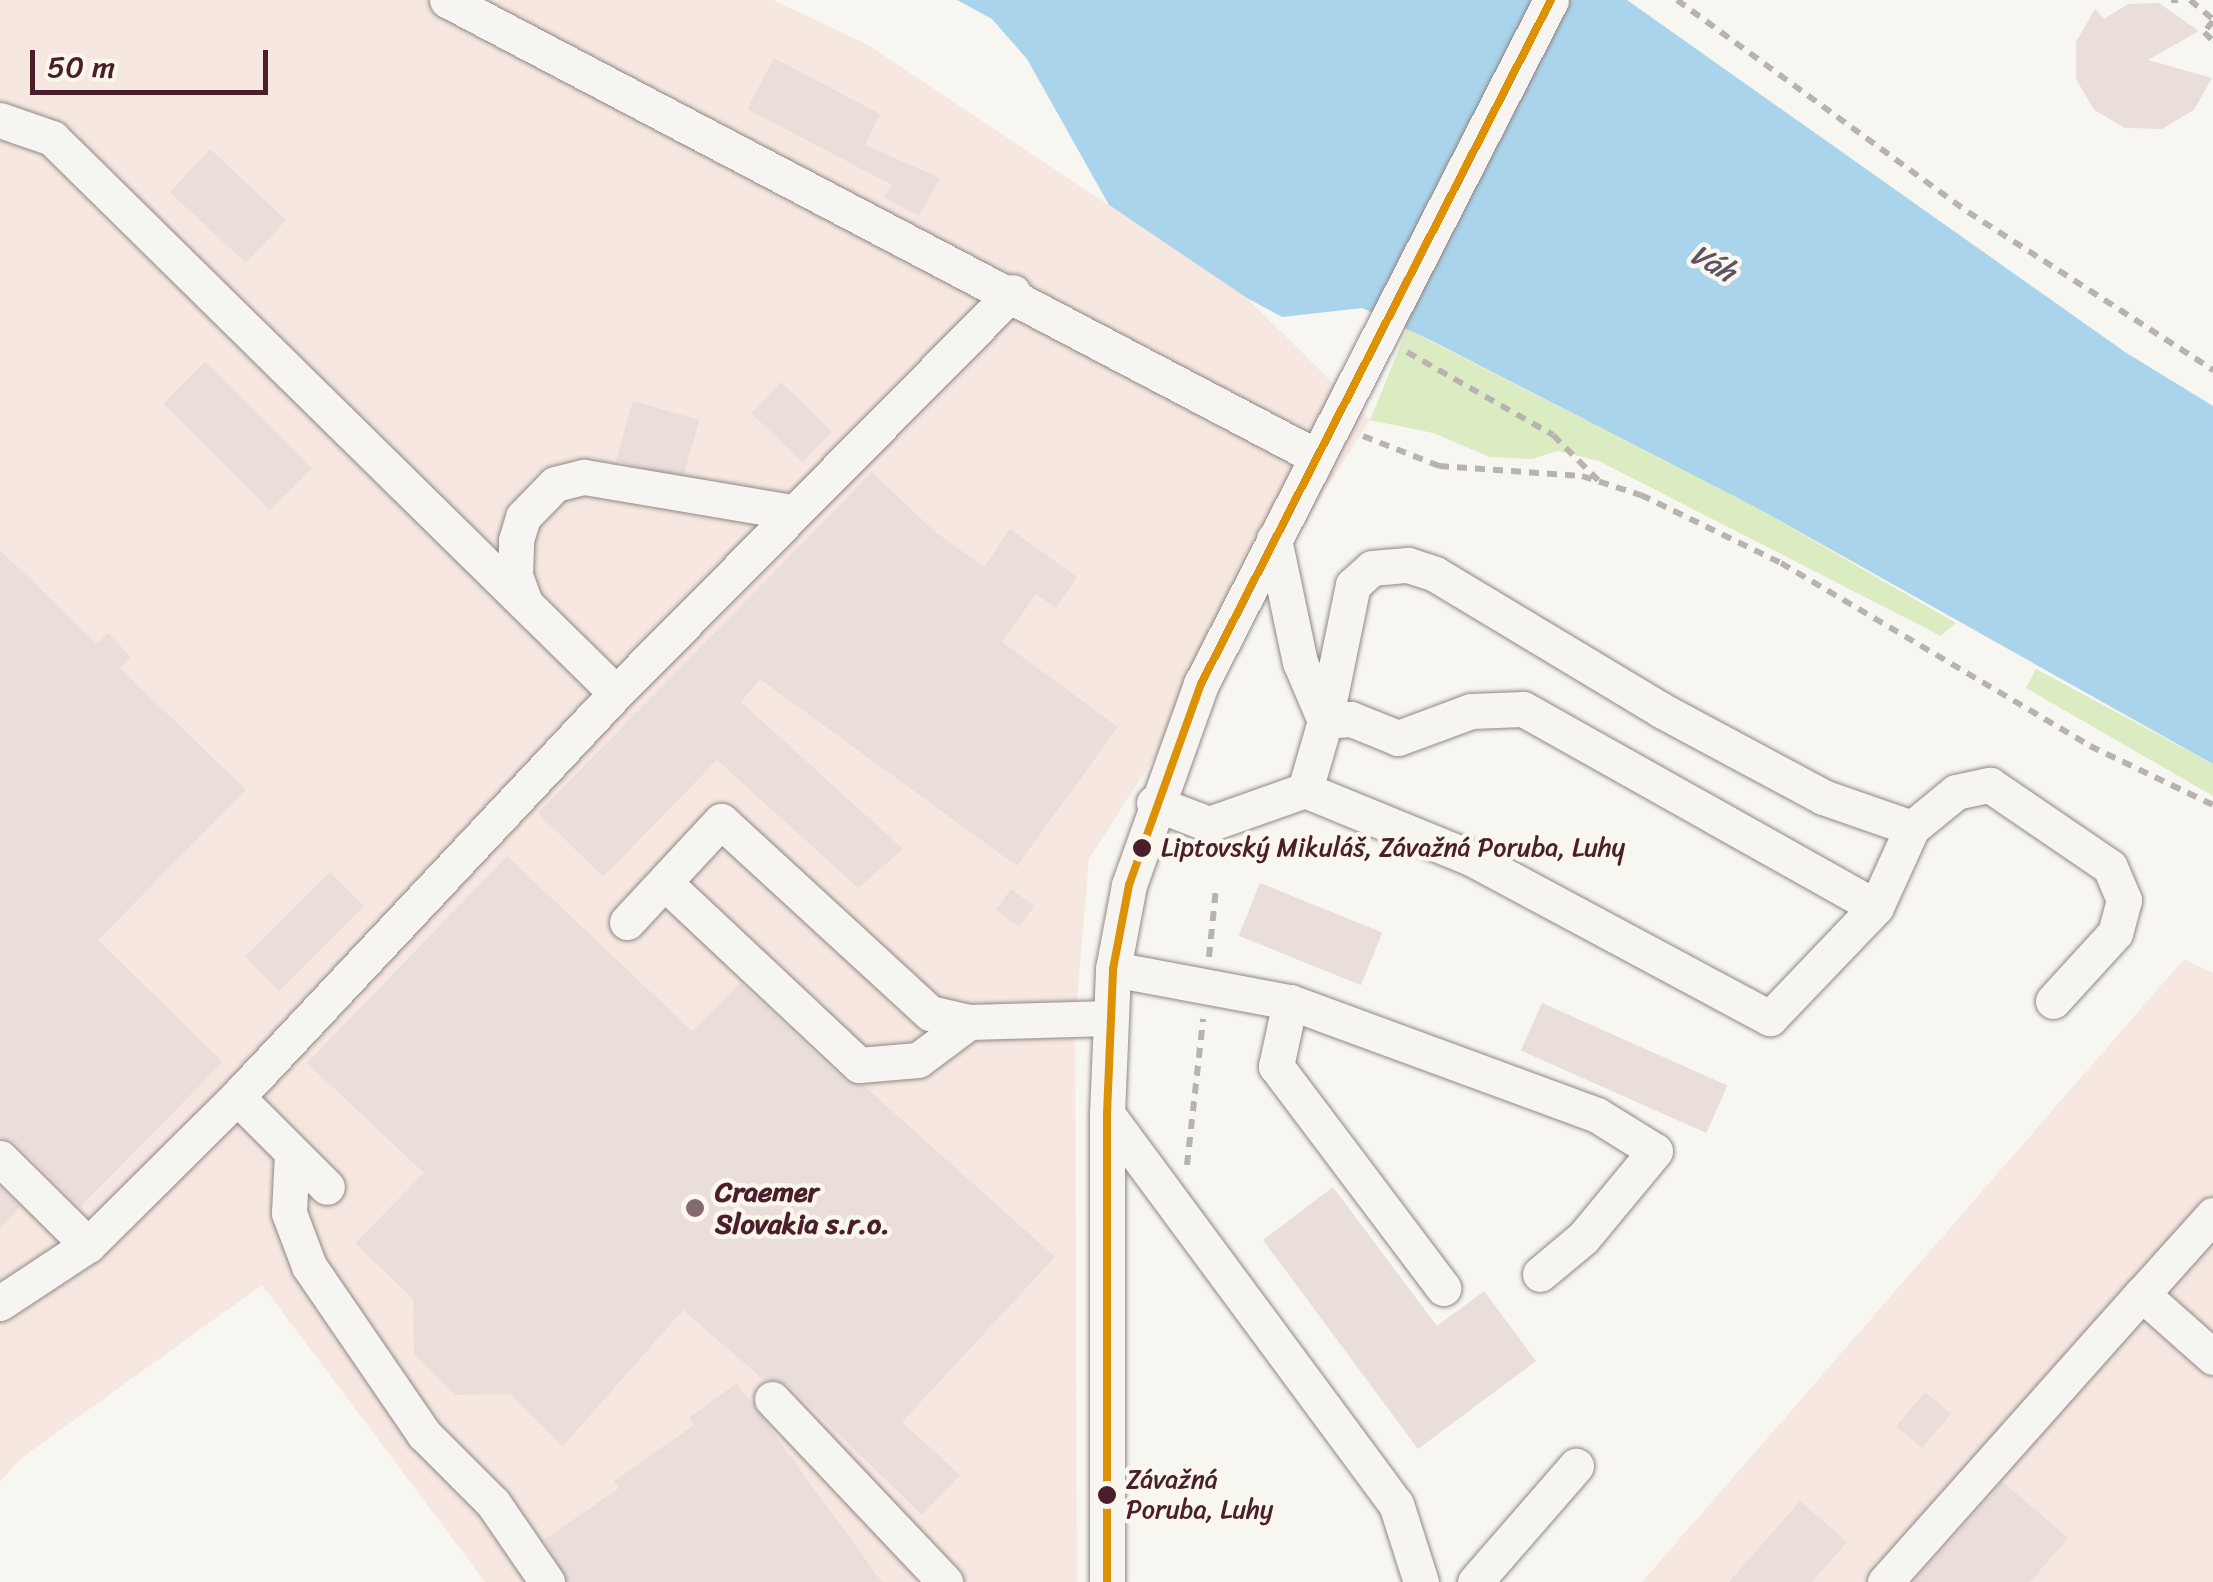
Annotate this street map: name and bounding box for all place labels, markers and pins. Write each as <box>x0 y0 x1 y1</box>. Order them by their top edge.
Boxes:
place label: Liptovský Mikuláš, Závažná Poruba, Luhy <box>1161 832 1625 864</box>
marker: Liptovský Mikuláš, Závažná Poruba, Luhy <box>1132 838 1152 858</box>
place label: Craemer Slovakia s.r.o. <box>715 1175 890 1241</box>
marker: Craemer Slovakia s.r.o. <box>684 1197 706 1219</box>
place label: Závažná Poruba, Luhy <box>1126 1464 1273 1526</box>
marker: Závažná Poruba, Luhy <box>1097 1485 1117 1505</box>

